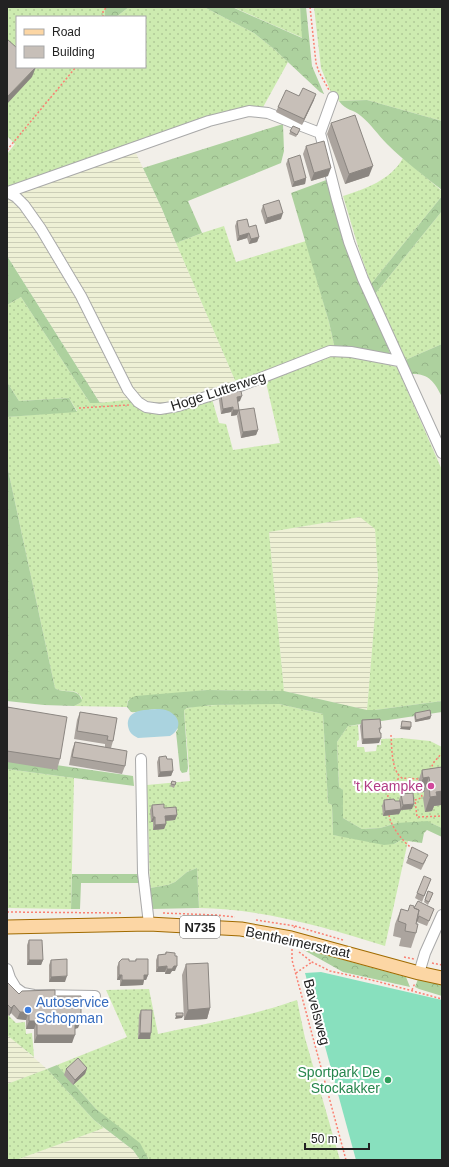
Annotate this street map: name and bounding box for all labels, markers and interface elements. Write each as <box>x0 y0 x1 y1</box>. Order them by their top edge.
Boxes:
legend <box>16 16 146 68</box>
text: Road <box>52 25 81 39</box>
text: Building <box>52 45 95 59</box>
street label: Hoge Lutterweg <box>169 368 267 414</box>
place label: 't Keampke <box>353 778 423 794</box>
marker: 't Keampke <box>426 781 436 791</box>
road number: N735 <box>180 916 220 938</box>
street label: Bentheimerstraat <box>244 923 352 961</box>
street label: Bavelsweg <box>301 977 333 1047</box>
place label: Autoservice Schopman <box>36 994 109 1026</box>
marker: Autoservice Schopman <box>23 1005 33 1015</box>
place label: Sportpark De Stockakker <box>298 1064 380 1096</box>
marker: Sportpark De Stockakker <box>383 1075 393 1085</box>
scale bar <box>305 1125 369 1151</box>
text: 50 m <box>311 1132 338 1146</box>

